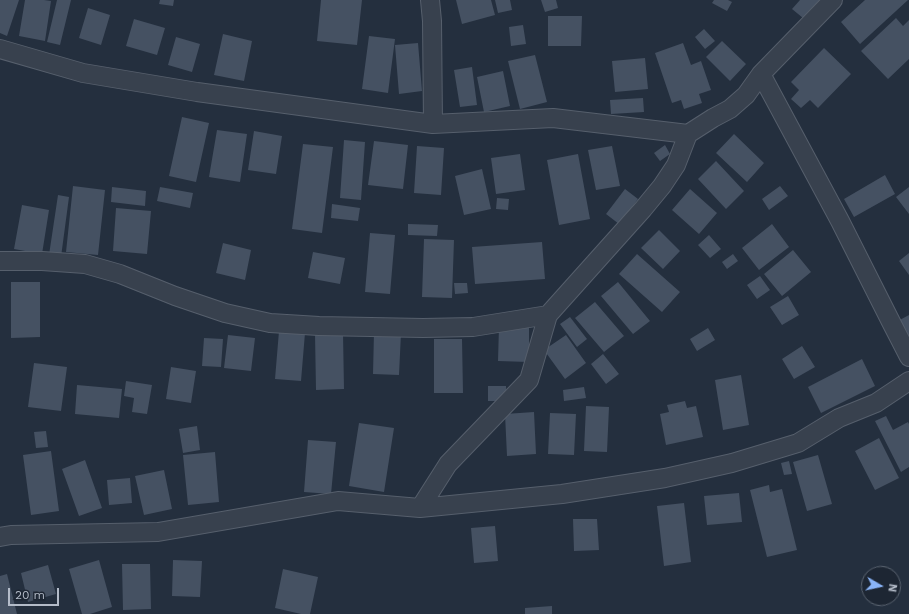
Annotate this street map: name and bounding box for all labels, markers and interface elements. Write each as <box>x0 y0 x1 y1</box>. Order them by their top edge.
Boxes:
north arrow <box>861 566 901 606</box>
scale bar <box>10 580 61 606</box>
text: N <box>885 583 899 593</box>
text: 20 m <box>15 588 45 602</box>

